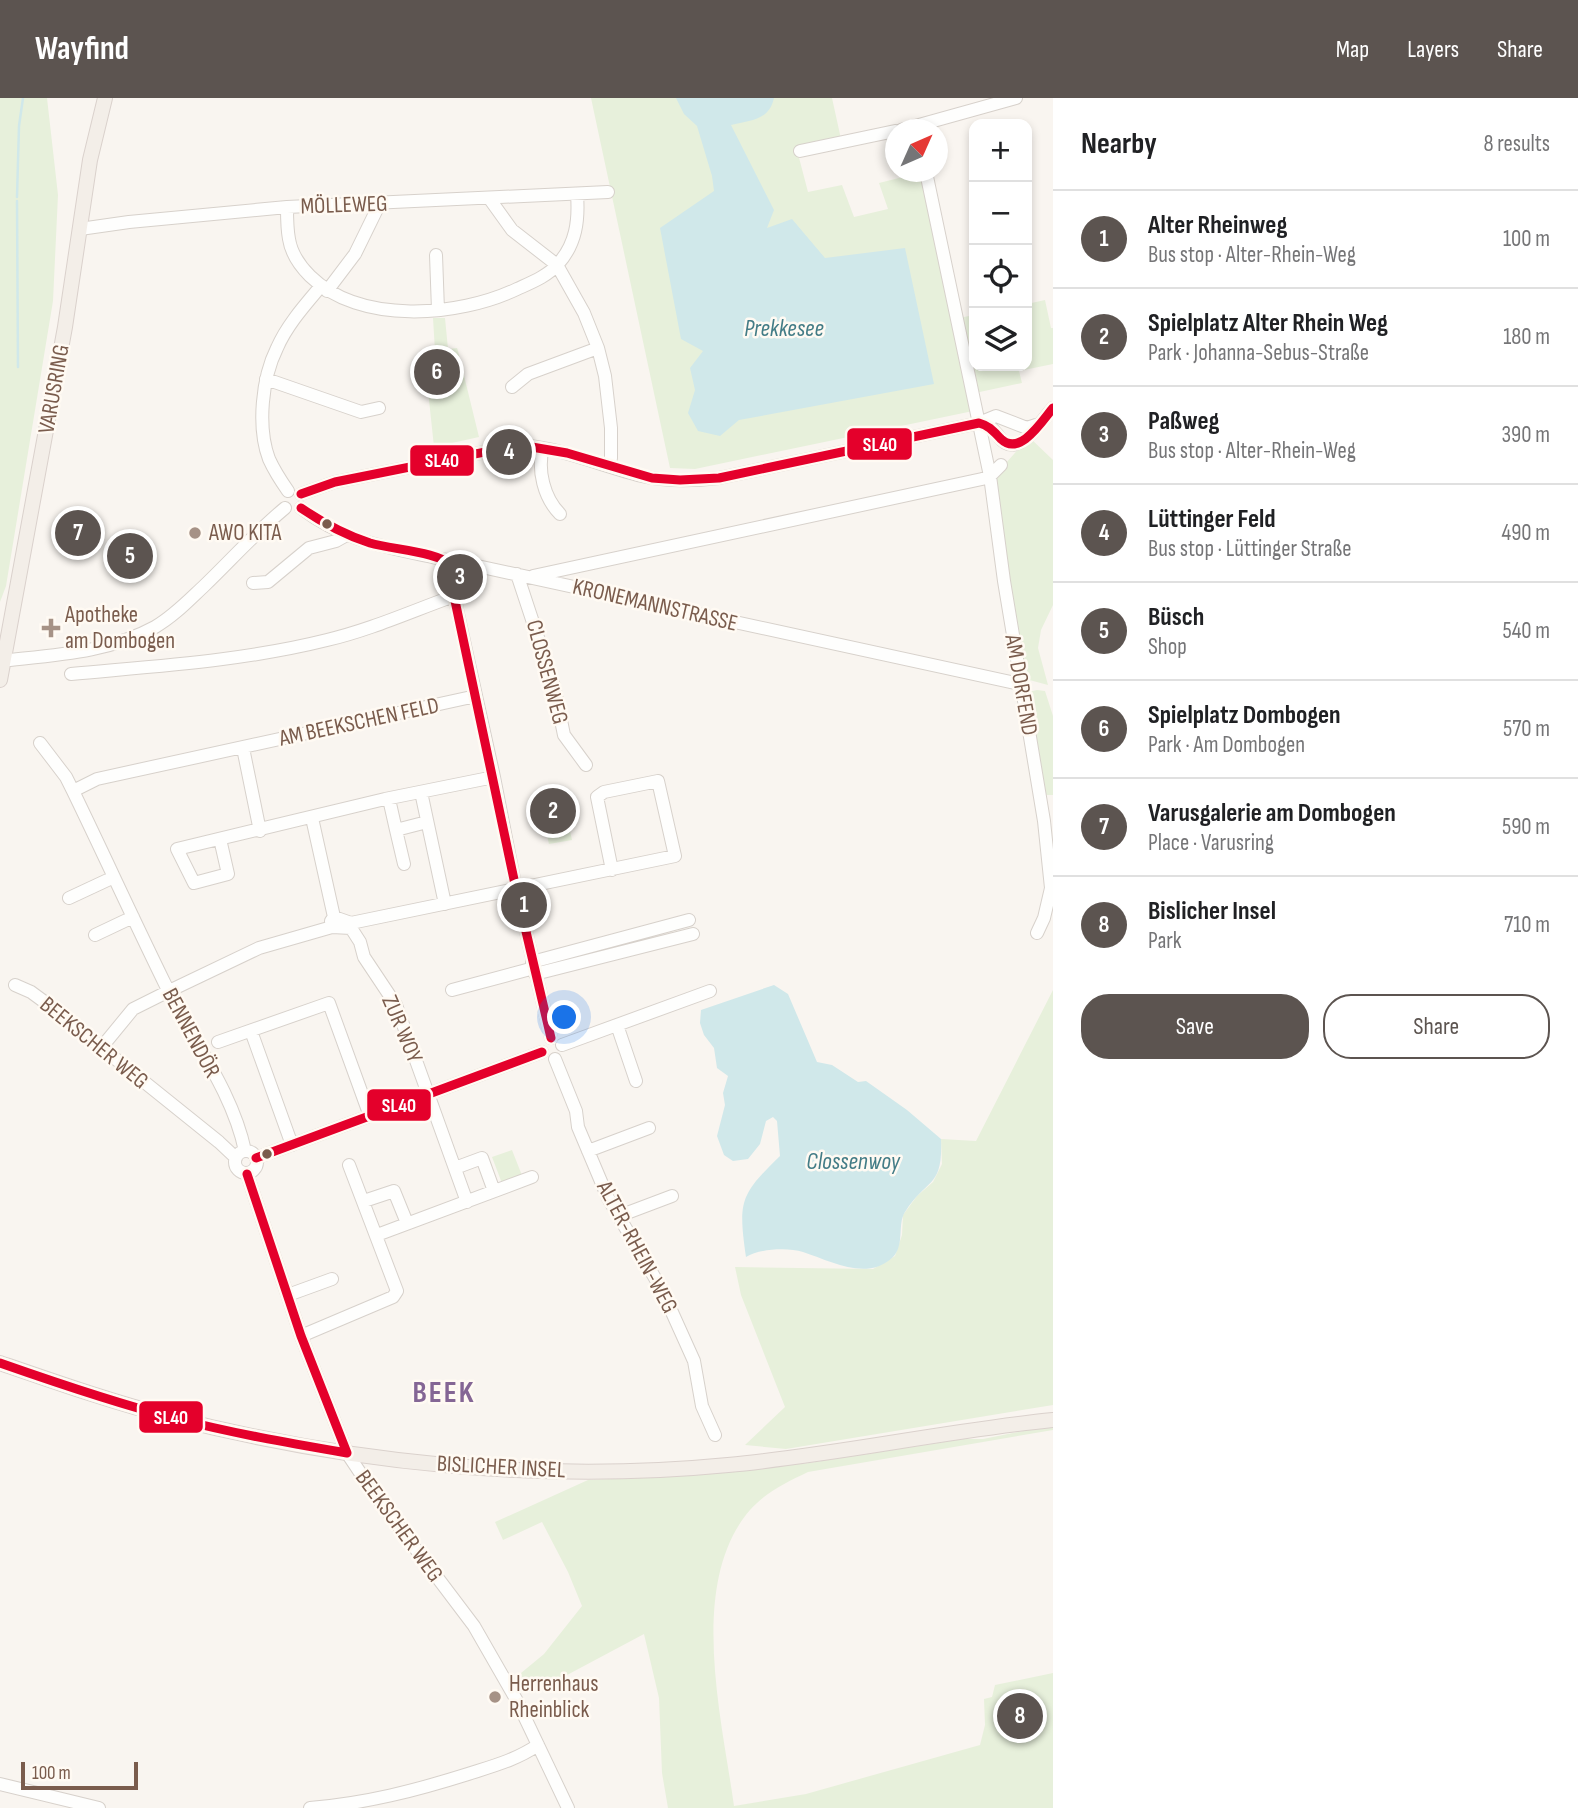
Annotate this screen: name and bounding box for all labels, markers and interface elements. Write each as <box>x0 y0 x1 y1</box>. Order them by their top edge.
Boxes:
text: Wayfind <box>35 29 129 69</box>
text: Map <box>1336 35 1369 64</box>
text: Layers <box>1407 35 1459 64</box>
text: Share <box>1497 35 1543 64</box>
north arrow <box>885 119 948 182</box>
map controls <box>969 119 1032 371</box>
button: + <box>969 119 1032 182</box>
text: Nearby <box>1081 126 1157 162</box>
text: 8 results <box>1484 130 1550 158</box>
button: − <box>969 182 1032 245</box>
street label: MÖLLEWEG <box>300 189 388 221</box>
text: Alter Rheinweg <box>1148 210 1287 241</box>
text: 1 <box>1099 225 1109 253</box>
text: 100 m <box>1503 225 1550 253</box>
text: Bus stop · Alter-Rhein-Weg <box>1148 241 1356 269</box>
button: locate <box>969 245 1032 308</box>
button: layers <box>969 308 1032 371</box>
text: Spielplatz Alter Rhein Weg <box>1148 308 1388 339</box>
water label: Prekkesee <box>744 314 824 343</box>
text: 2 <box>1099 323 1109 351</box>
text: 180 m <box>1503 323 1550 351</box>
text: Park · Johanna-Sebus-Straße <box>1148 339 1369 367</box>
street label: VARUSRING <box>32 342 76 436</box>
pin: 6 <box>414 346 460 398</box>
text: Paßweg <box>1148 406 1219 437</box>
text: 3 <box>1099 421 1109 449</box>
text: 390 m <box>1501 421 1550 449</box>
pin: 4 <box>486 426 532 478</box>
line badge: SL40 <box>846 427 913 461</box>
text: SL40 <box>863 434 897 457</box>
text: Bus stop · Alter-Rhein-Weg <box>1148 437 1356 465</box>
line badge: SL40 <box>409 444 475 477</box>
text: SL40 <box>425 450 459 473</box>
text: Lüttinger Feld <box>1148 504 1276 535</box>
pin: 7 <box>55 507 101 559</box>
unlabelled marker <box>320 517 334 531</box>
place label: AWO KITA <box>208 519 281 547</box>
text: 4 <box>1099 519 1109 547</box>
text: 490 m <box>1501 519 1550 547</box>
marker: AWO KITA <box>187 525 203 541</box>
pin: 5 <box>107 530 153 582</box>
text: Bus stop · Lüttinger Straße <box>1148 535 1352 563</box>
pin: 3 <box>437 551 483 603</box>
street label: KRONEMANNSTRASSE <box>570 572 740 638</box>
place label: Apotheke am Dombogen <box>64 601 175 655</box>
text: Büsch <box>1148 602 1204 633</box>
street label: CLOSSENWEG <box>520 617 574 727</box>
text: 5 <box>1099 617 1109 645</box>
text: 540 m <box>1502 617 1550 645</box>
marker: Apotheke am Dombogen <box>43 620 59 636</box>
street label: AM DORFEND <box>998 631 1044 738</box>
text: Shop <box>1148 633 1187 661</box>
street label: AM BEEKSCHEN FELD <box>276 691 441 753</box>
text: Spielplatz Dombogen <box>1148 700 1341 731</box>
text: 6 <box>1099 715 1109 743</box>
text: 570 m <box>1503 715 1550 743</box>
text: Park · Am Dombogen <box>1148 731 1305 759</box>
pin: 2 <box>530 785 576 837</box>
text: Varusgalerie am Dombogen <box>1148 798 1396 829</box>
text: 7 <box>1099 813 1109 841</box>
text: 590 m <box>1502 813 1550 841</box>
text: Place · Varusring <box>1148 829 1274 857</box>
pin: 1 <box>501 879 547 931</box>
text: Bislicher Insel <box>1148 896 1276 927</box>
text: 8 <box>1099 911 1109 939</box>
text: 710 m <box>1504 911 1550 939</box>
text: Park <box>1148 927 1182 955</box>
street label: BENNENDÖR <box>156 983 226 1083</box>
street label: BEEKSCHER WEG <box>34 991 154 1095</box>
street label: ZUR WOY <box>375 991 429 1067</box>
button: Save <box>1081 994 1309 1059</box>
button: Share <box>1323 994 1550 1059</box>
your location <box>547 1000 581 1034</box>
line badge: SL40 <box>366 1088 432 1122</box>
text: SL40 <box>382 1095 416 1118</box>
unlabelled marker <box>260 1147 274 1161</box>
water label: Clossenwoy <box>806 1147 901 1176</box>
street label: ALTER-RHEIN-WEG <box>590 1175 684 1318</box>
district label: BEEK <box>412 1375 476 1411</box>
line badge: SL40 <box>138 1400 204 1434</box>
text: SL40 <box>154 1407 188 1430</box>
street label: BISLICHER INSEL <box>436 1450 566 1484</box>
street label: BEEKSCHER WEG <box>349 1465 449 1587</box>
place label: Herrenhaus Rheinblick <box>509 1670 598 1724</box>
marker: Herrenhaus Rheinblick <box>487 1689 503 1705</box>
pin: 8 <box>997 1690 1043 1742</box>
scale bar <box>21 1759 138 1791</box>
text: 100 m <box>32 1762 71 1785</box>

